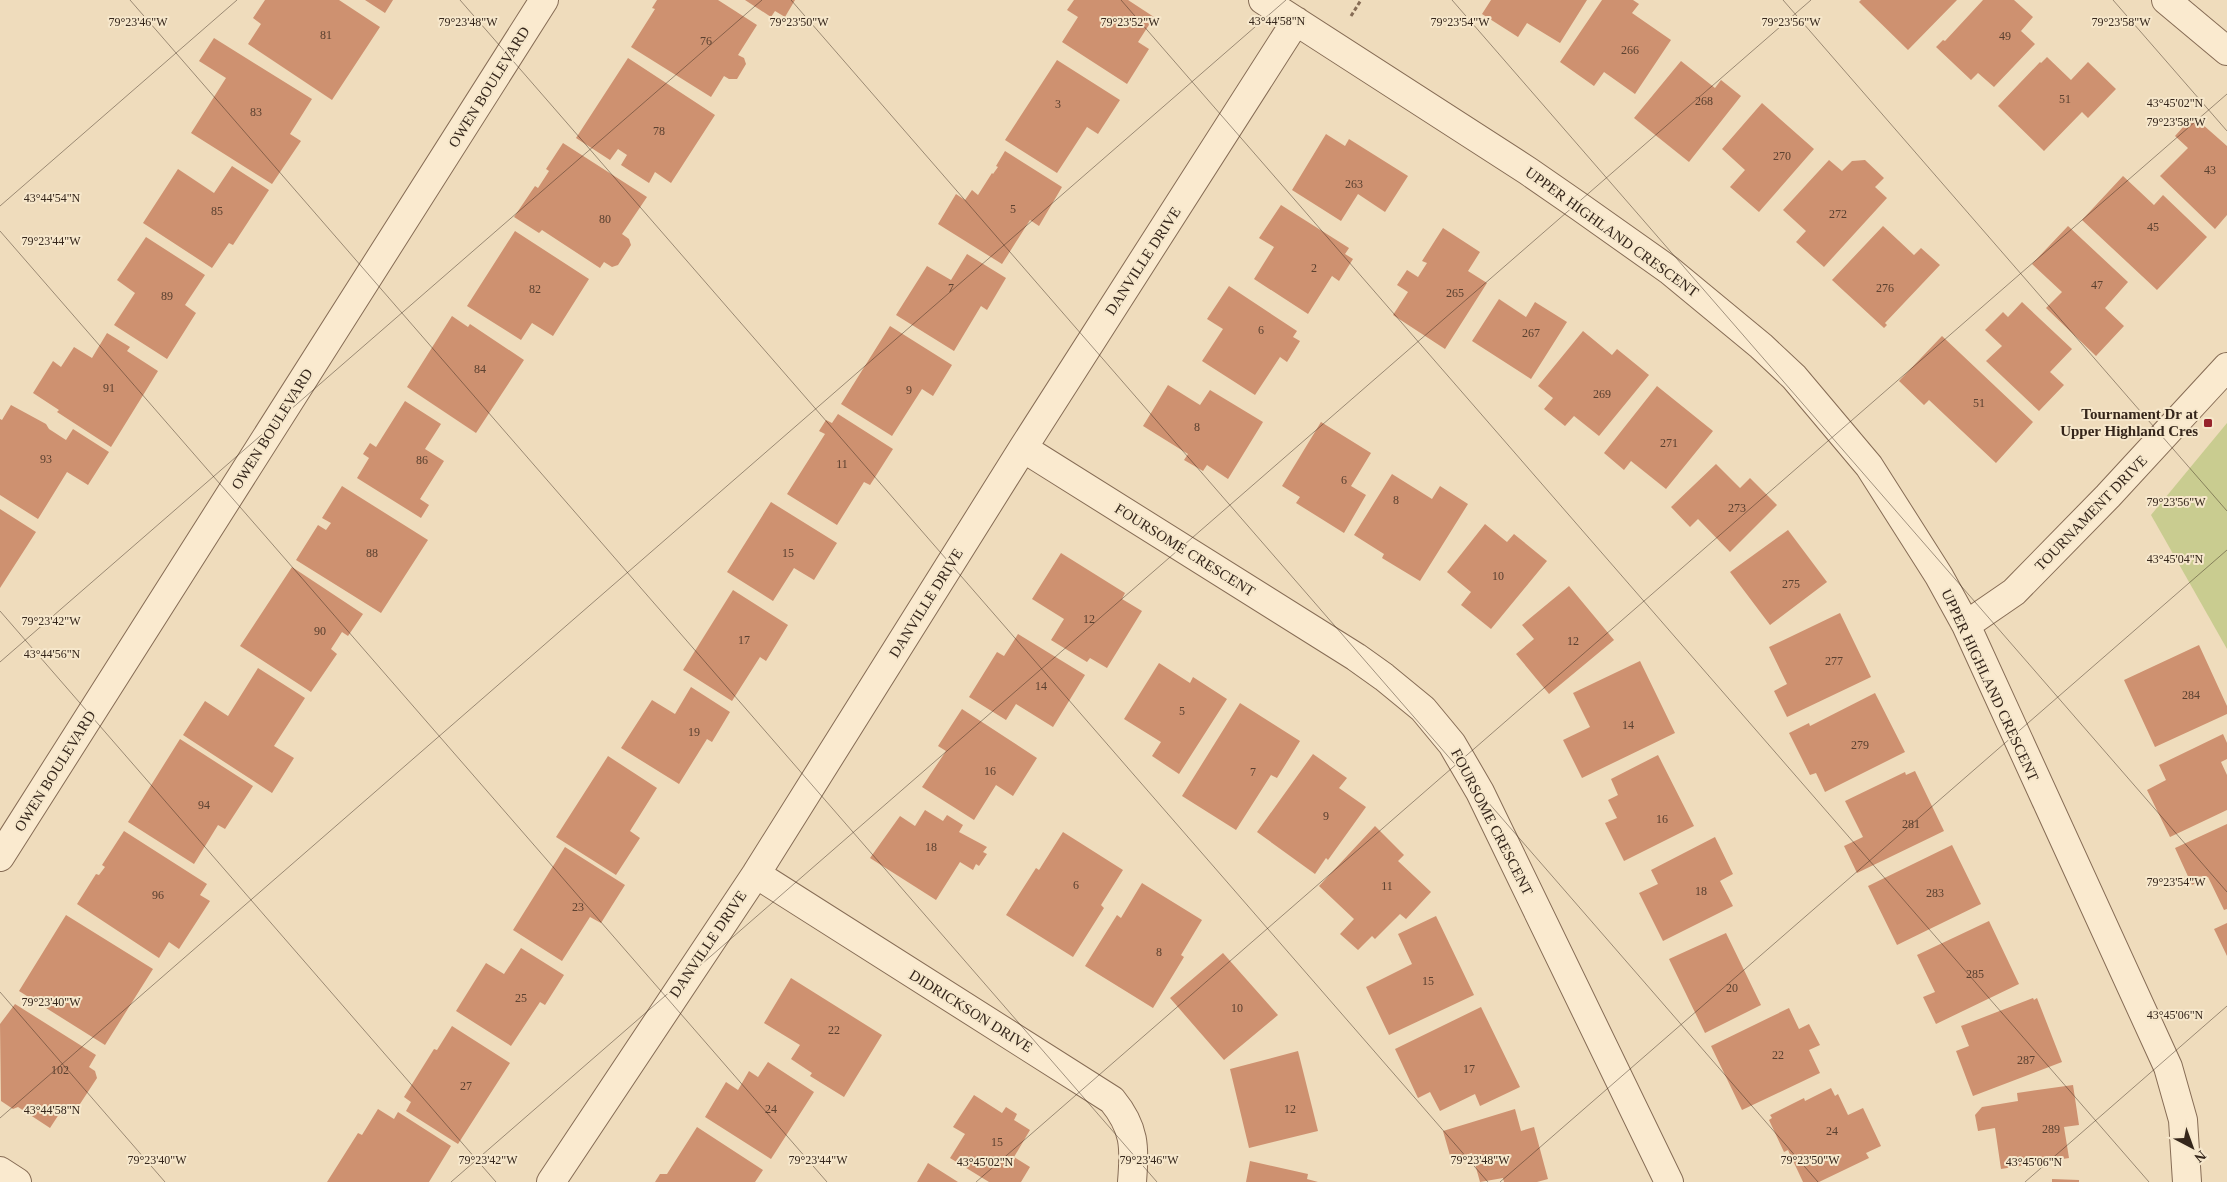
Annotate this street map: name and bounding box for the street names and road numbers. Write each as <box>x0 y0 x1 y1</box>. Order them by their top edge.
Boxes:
street label: OWEN BOULEVARD <box>445 24 533 150</box>
street label: UPPER HIGHLAND CRESCENT <box>1522 164 1702 300</box>
street label: DANVILLE DRIVE <box>1102 204 1184 318</box>
street label: OWEN BOULEVARD <box>228 366 316 492</box>
street label: TOURNAMENT DRIVE <box>2032 452 2150 574</box>
street label: FOURSOME CRESCENT <box>1112 500 1258 600</box>
street label: DANVILLE DRIVE <box>886 546 966 660</box>
street label: UPPER HIGHLAND CRESCENT <box>1938 586 2042 784</box>
street label: OWEN BOULEVARD <box>11 708 99 834</box>
street label: FOURSOME CRESCENT <box>1448 746 1536 898</box>
street label: DANVILLE DRIVE <box>666 888 750 1000</box>
street label: DIDRICKSON DRIVE <box>907 967 1035 1055</box>

